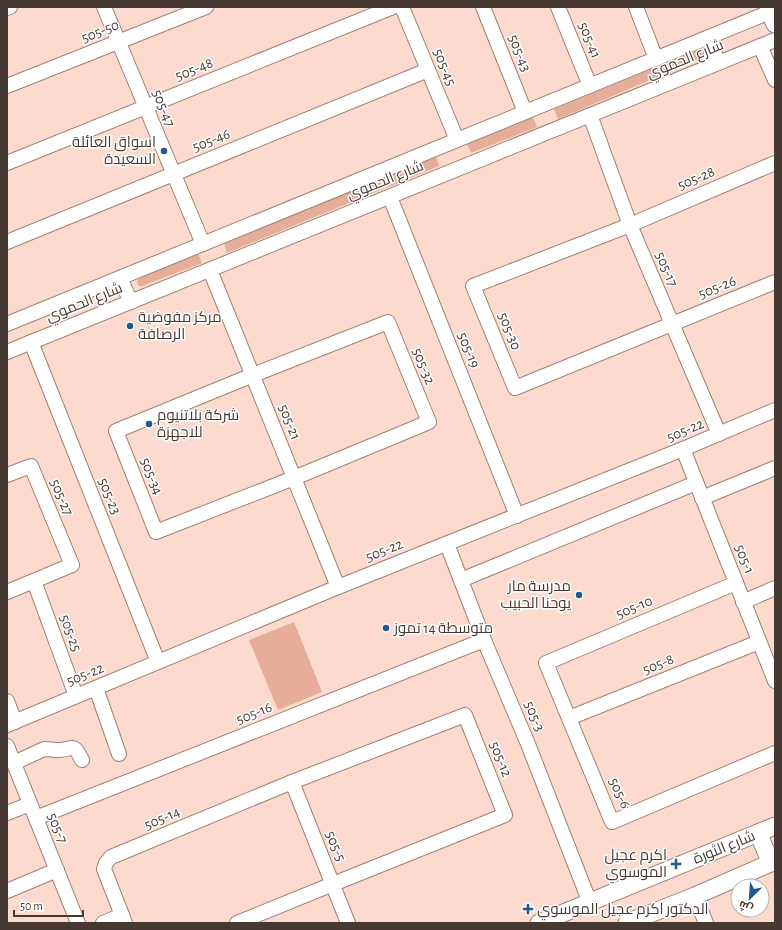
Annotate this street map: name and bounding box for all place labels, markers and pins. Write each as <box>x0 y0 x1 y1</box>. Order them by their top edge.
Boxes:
place label: اسواق العائلة السعيدة <box>72 135 156 167</box>
marker: اسواق العائلة السعيدة <box>159 146 169 156</box>
place label: مركز مفوضية الرصافة <box>138 310 222 343</box>
marker: مركز مفوضية الرصافة <box>125 321 135 331</box>
place label: شركة بلاتنيوم للاجهزة <box>157 407 239 442</box>
marker: شركة بلاتنيوم للاجهزة <box>144 419 154 429</box>
place label: مدرسة مار يوحنا الحبيب <box>500 579 571 612</box>
marker: مدرسة مار يوحنا الحبيب <box>574 590 584 600</box>
place label: متوسطة 14 تموز <box>393 621 493 637</box>
marker: متوسطة 14 تموز <box>381 623 391 633</box>
place label: اكرم عجيل الموسوي <box>604 848 667 884</box>
marker: اكرم عجيل الموسوي <box>670 858 682 870</box>
place label: الدكتور اكرم عجيل الموسوي <box>537 902 709 921</box>
marker: الدكتور اكرم عجيل الموسوي <box>522 903 534 915</box>

